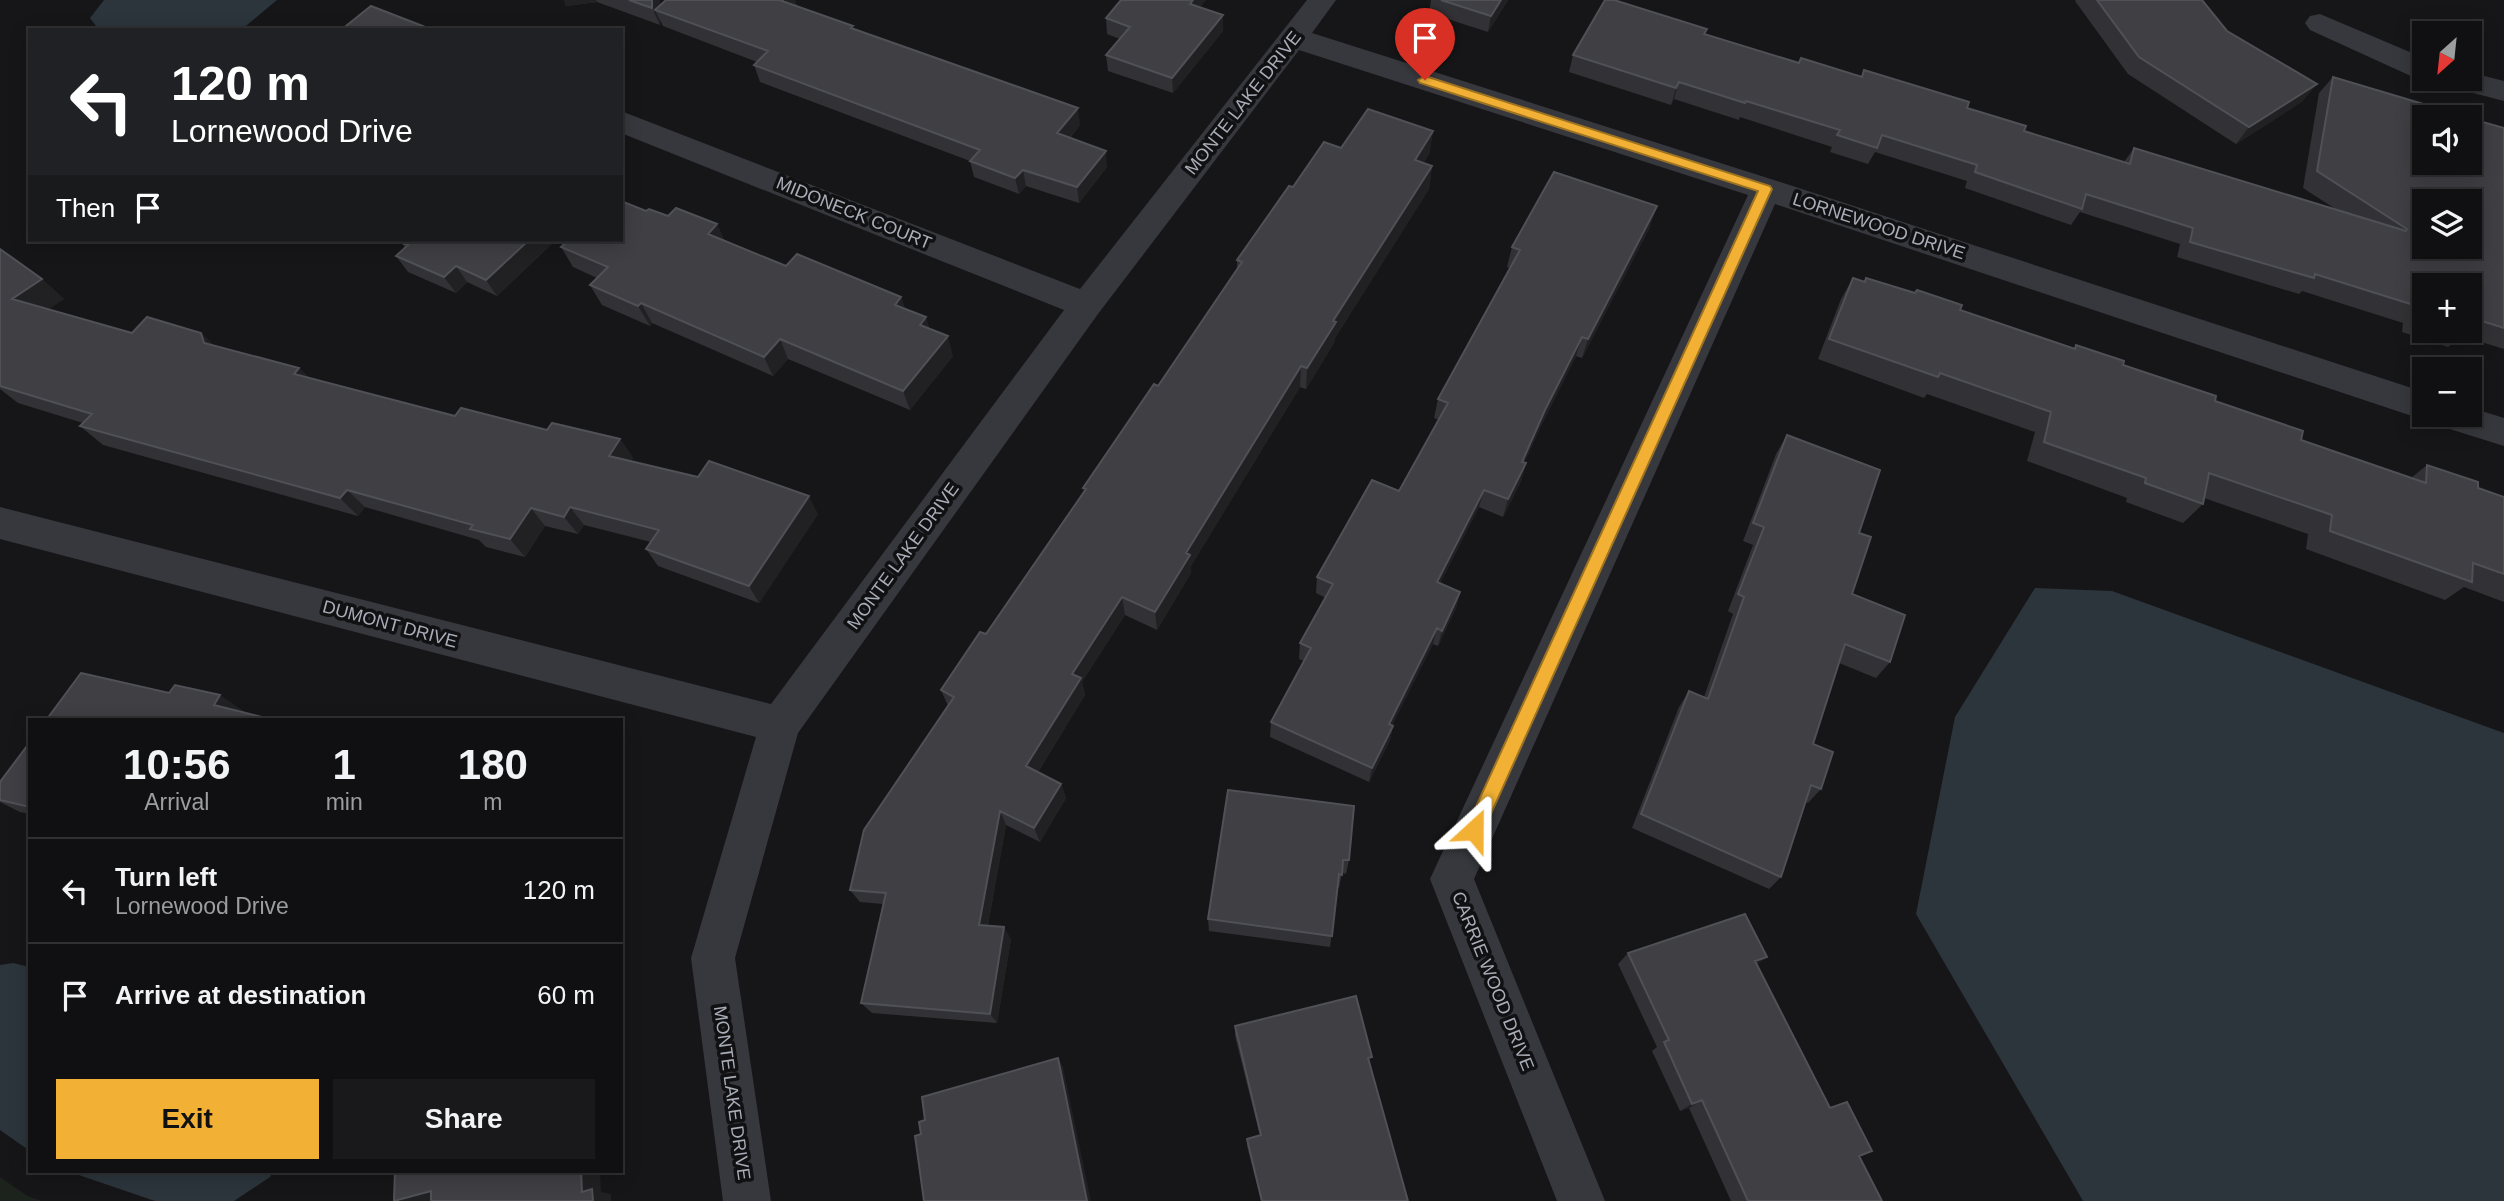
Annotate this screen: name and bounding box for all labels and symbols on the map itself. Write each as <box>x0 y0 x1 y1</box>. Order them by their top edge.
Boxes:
pin <box>1395 8 1455 80</box>
north arrow <box>2412 21 2482 91</box>
street label: MONTE LAKE DRIVE <box>1181 27 1305 179</box>
street label: MIDONECK COURT <box>773 173 935 253</box>
street label: LORNEWOOD DRIVE <box>1790 189 1968 263</box>
street label: MONTE LAKE DRIVE <box>843 479 963 633</box>
street label: DUMONT DRIVE <box>320 596 460 652</box>
position arrow <box>1437 793 1511 867</box>
street label: CARRIE WOOD DRIVE <box>1448 889 1538 1073</box>
street label: MONTE LAKE DRIVE <box>710 1004 754 1182</box>

